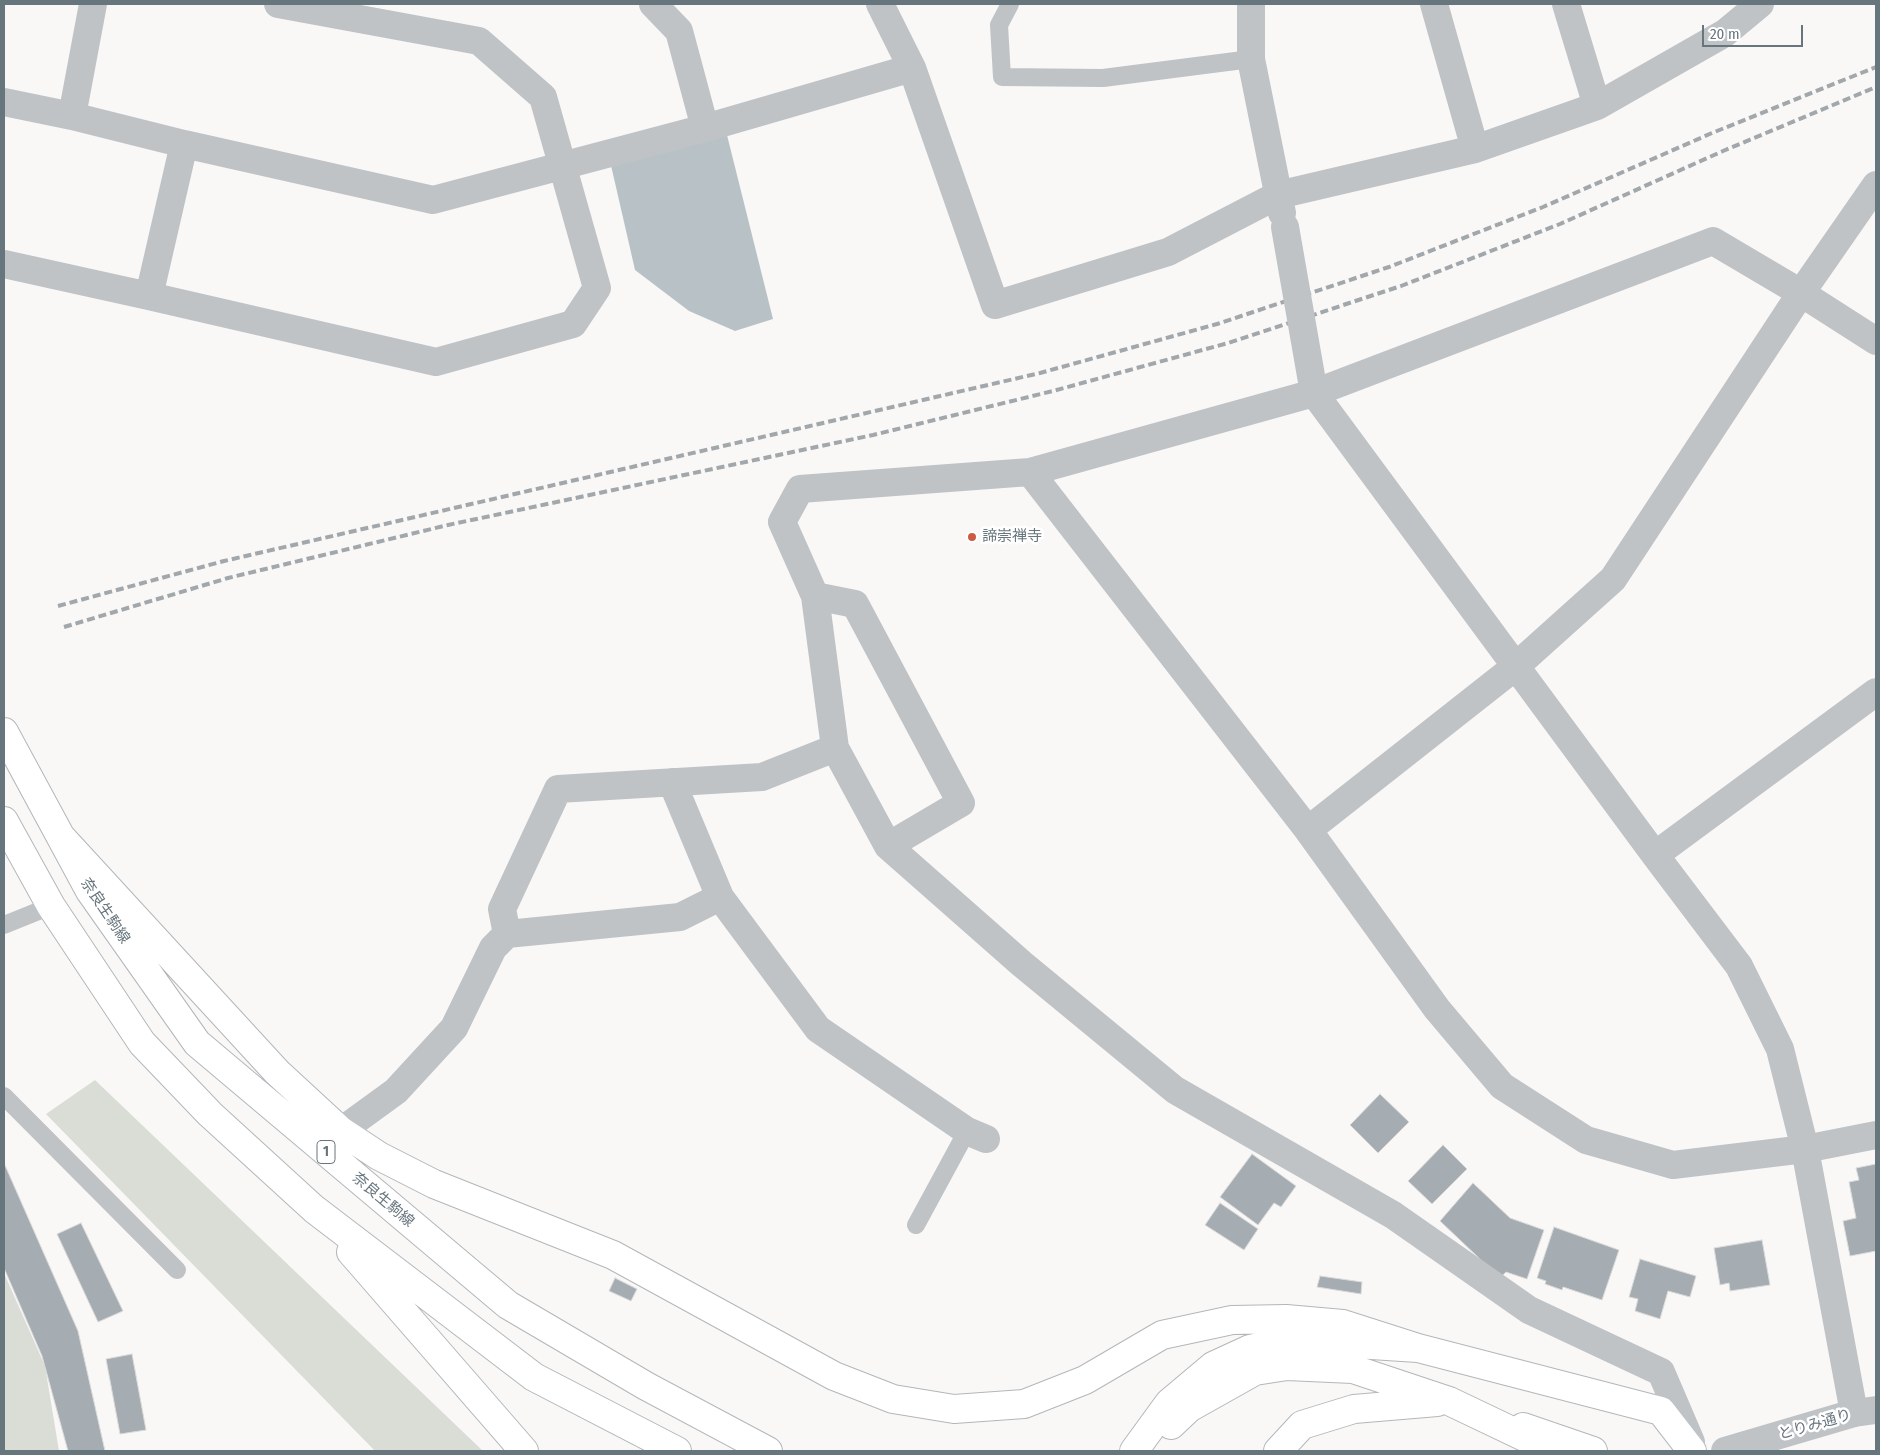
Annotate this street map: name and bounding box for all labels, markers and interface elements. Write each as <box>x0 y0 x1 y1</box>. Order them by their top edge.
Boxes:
scale bar <box>1705 15 1806 47</box>
text: 20 m <box>1710 25 1740 43</box>
place label: 諦崇禅寺 <box>982 528 1042 546</box>
marker: 諦崇禅寺 <box>966 531 978 543</box>
street label: 奈良生駒線 <box>77 875 133 947</box>
road number: 1 <box>317 1140 335 1164</box>
street label: 奈良生駒線 <box>348 1169 418 1231</box>
street label: とりみ通り <box>1776 1406 1854 1444</box>

